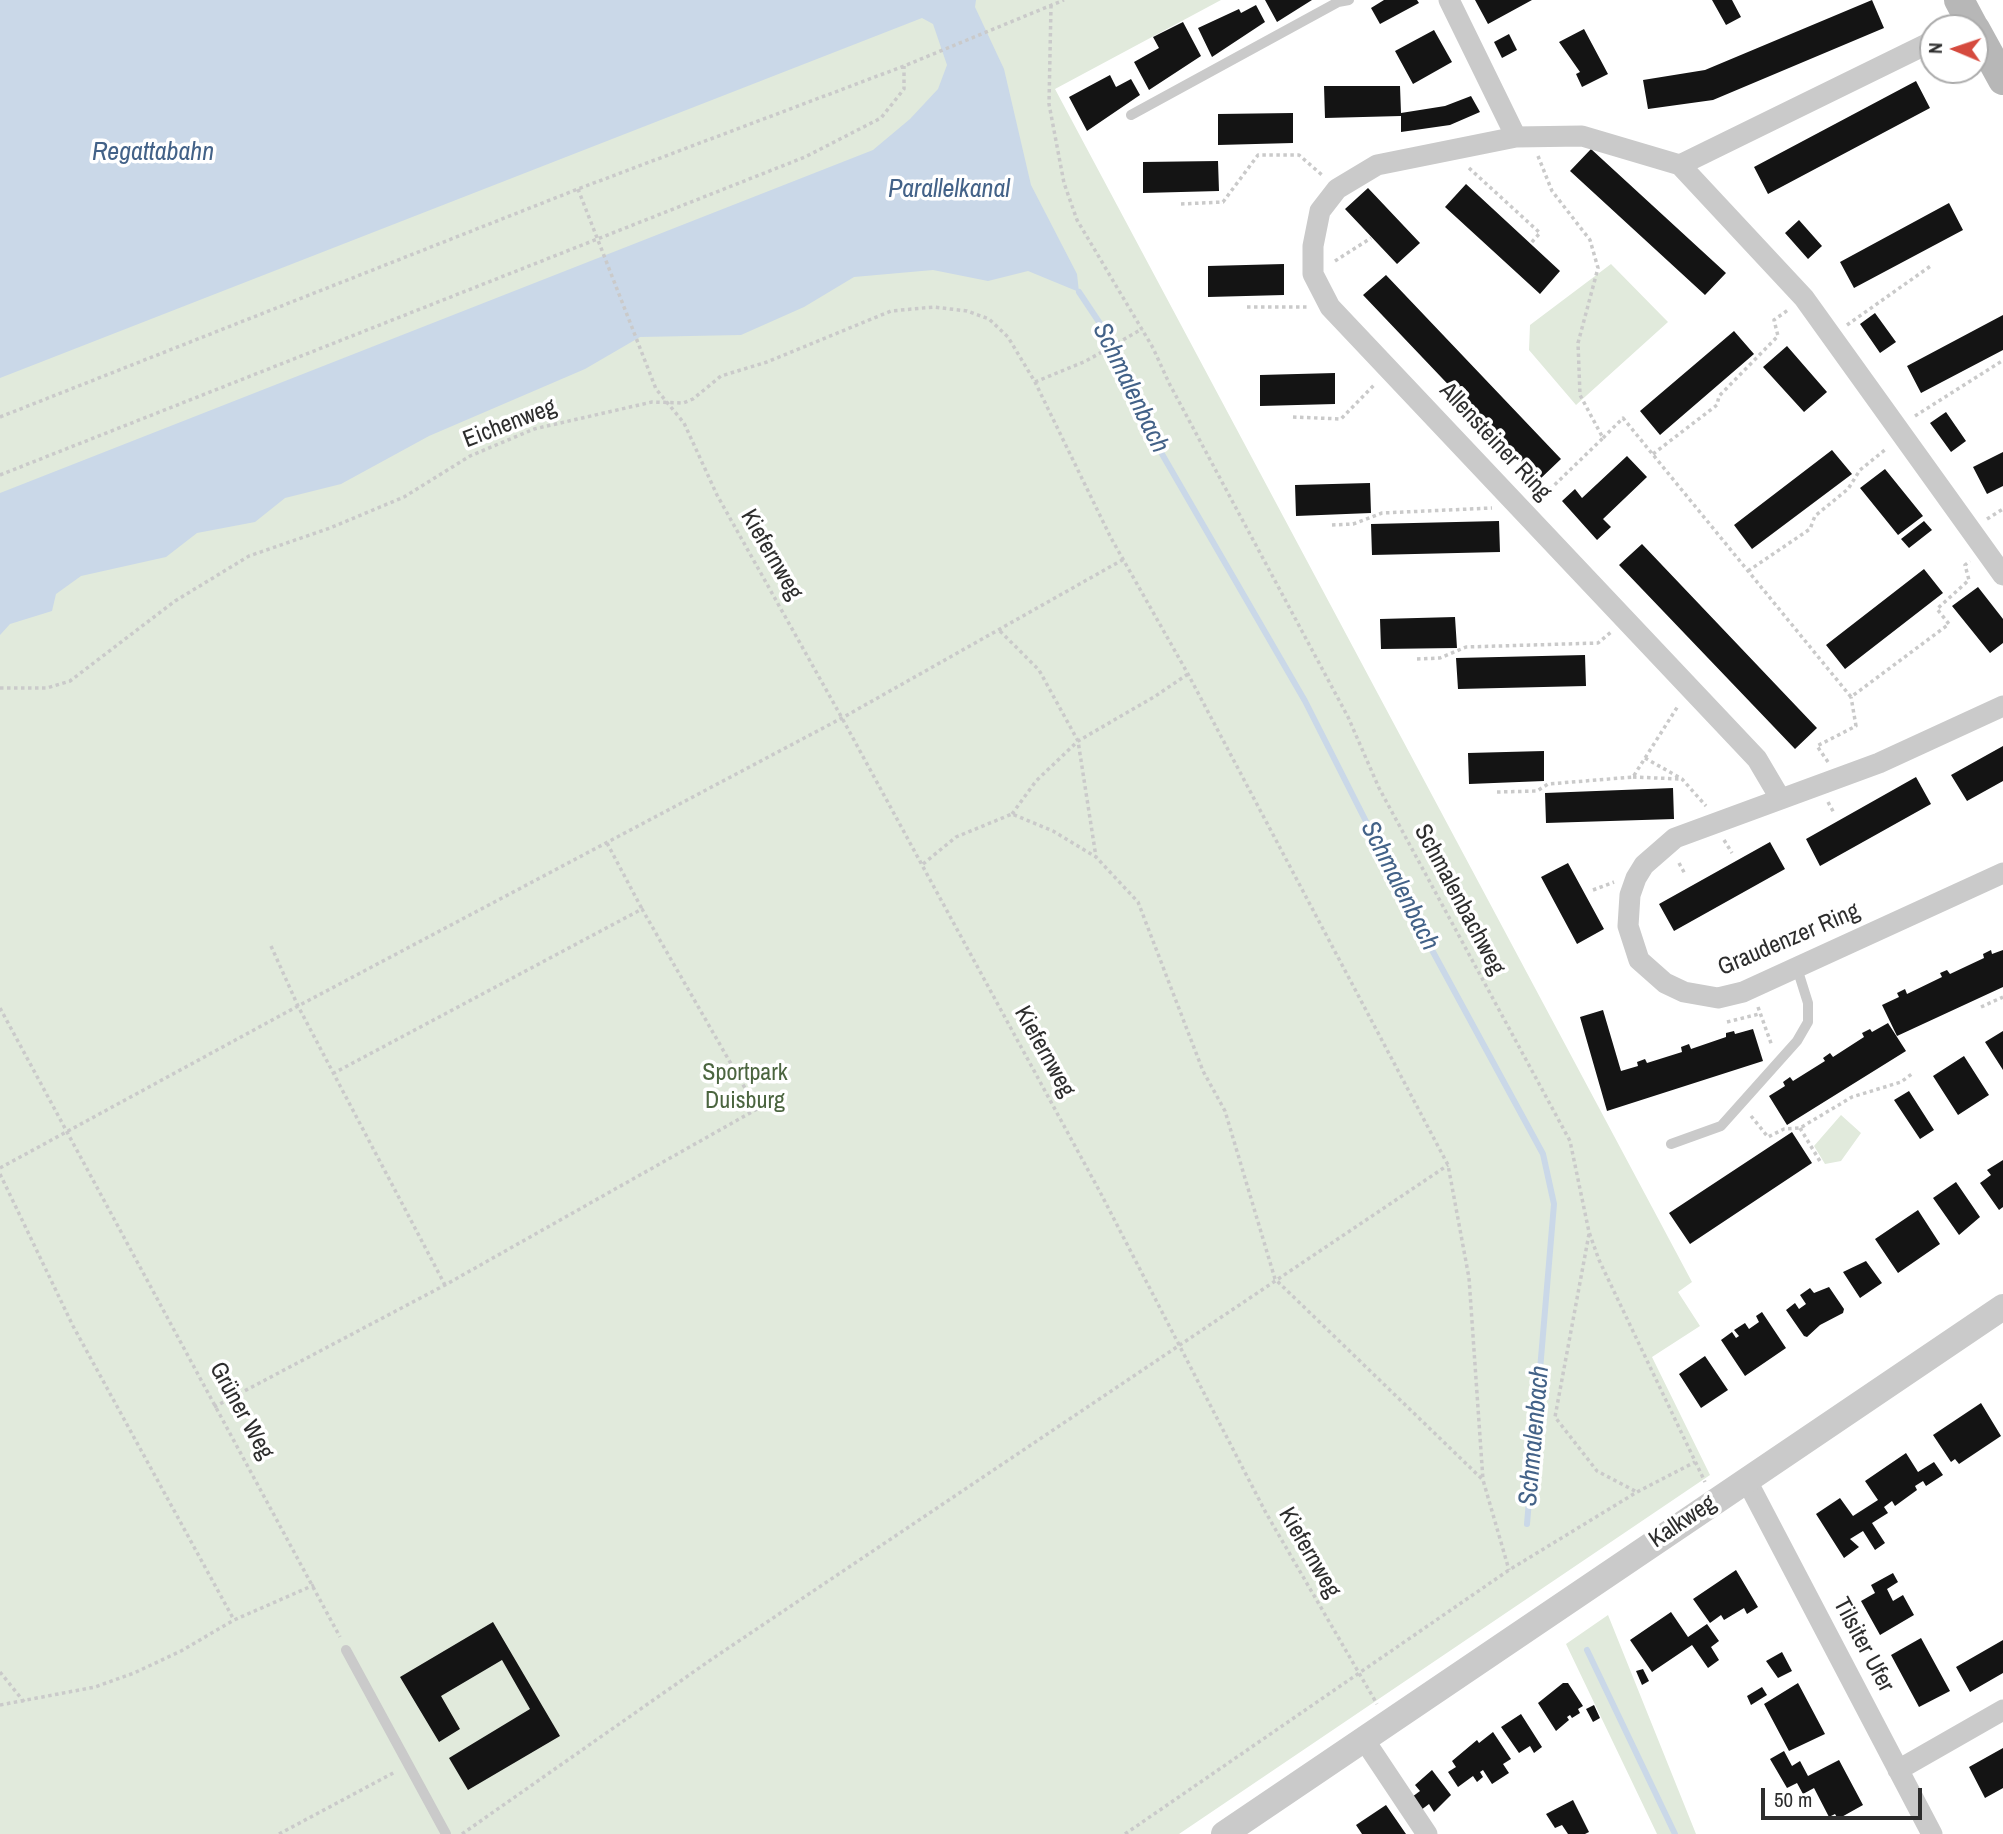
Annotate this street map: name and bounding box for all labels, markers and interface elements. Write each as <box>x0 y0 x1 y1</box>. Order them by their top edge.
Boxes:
north arrow <box>1919 14 1989 84</box>
text: N <box>1922 42 1948 54</box>
water label: Regattabahn <box>92 137 214 169</box>
water label: Parallelkanal <box>888 174 1010 206</box>
water label: Schmalenbach <box>1085 318 1175 458</box>
street label: Allensteiner Ring <box>1433 377 1557 507</box>
street label: Eichenweg <box>459 393 561 455</box>
street label: Kiefernweg <box>734 505 808 605</box>
water label: Schmalenbach <box>1353 816 1445 956</box>
street label: Schmalenbachweg <box>1407 820 1511 980</box>
street label: Graudenzer Ring <box>1714 897 1864 983</box>
street label: Kiefernweg <box>1007 1001 1081 1103</box>
park label: Sportpark Duisburg <box>702 1060 788 1116</box>
street label: Grüner Weg <box>203 1357 279 1465</box>
water label: Schmalenbach <box>1513 1364 1557 1508</box>
street label: Kalkweg <box>1644 1489 1722 1555</box>
street label: Kiefernweg <box>1272 1503 1346 1603</box>
street label: Tilsiter Ufer <box>1826 1593 1900 1697</box>
scale bar <box>1765 1774 1926 1818</box>
text: 50 m <box>1774 1785 1812 1814</box>

